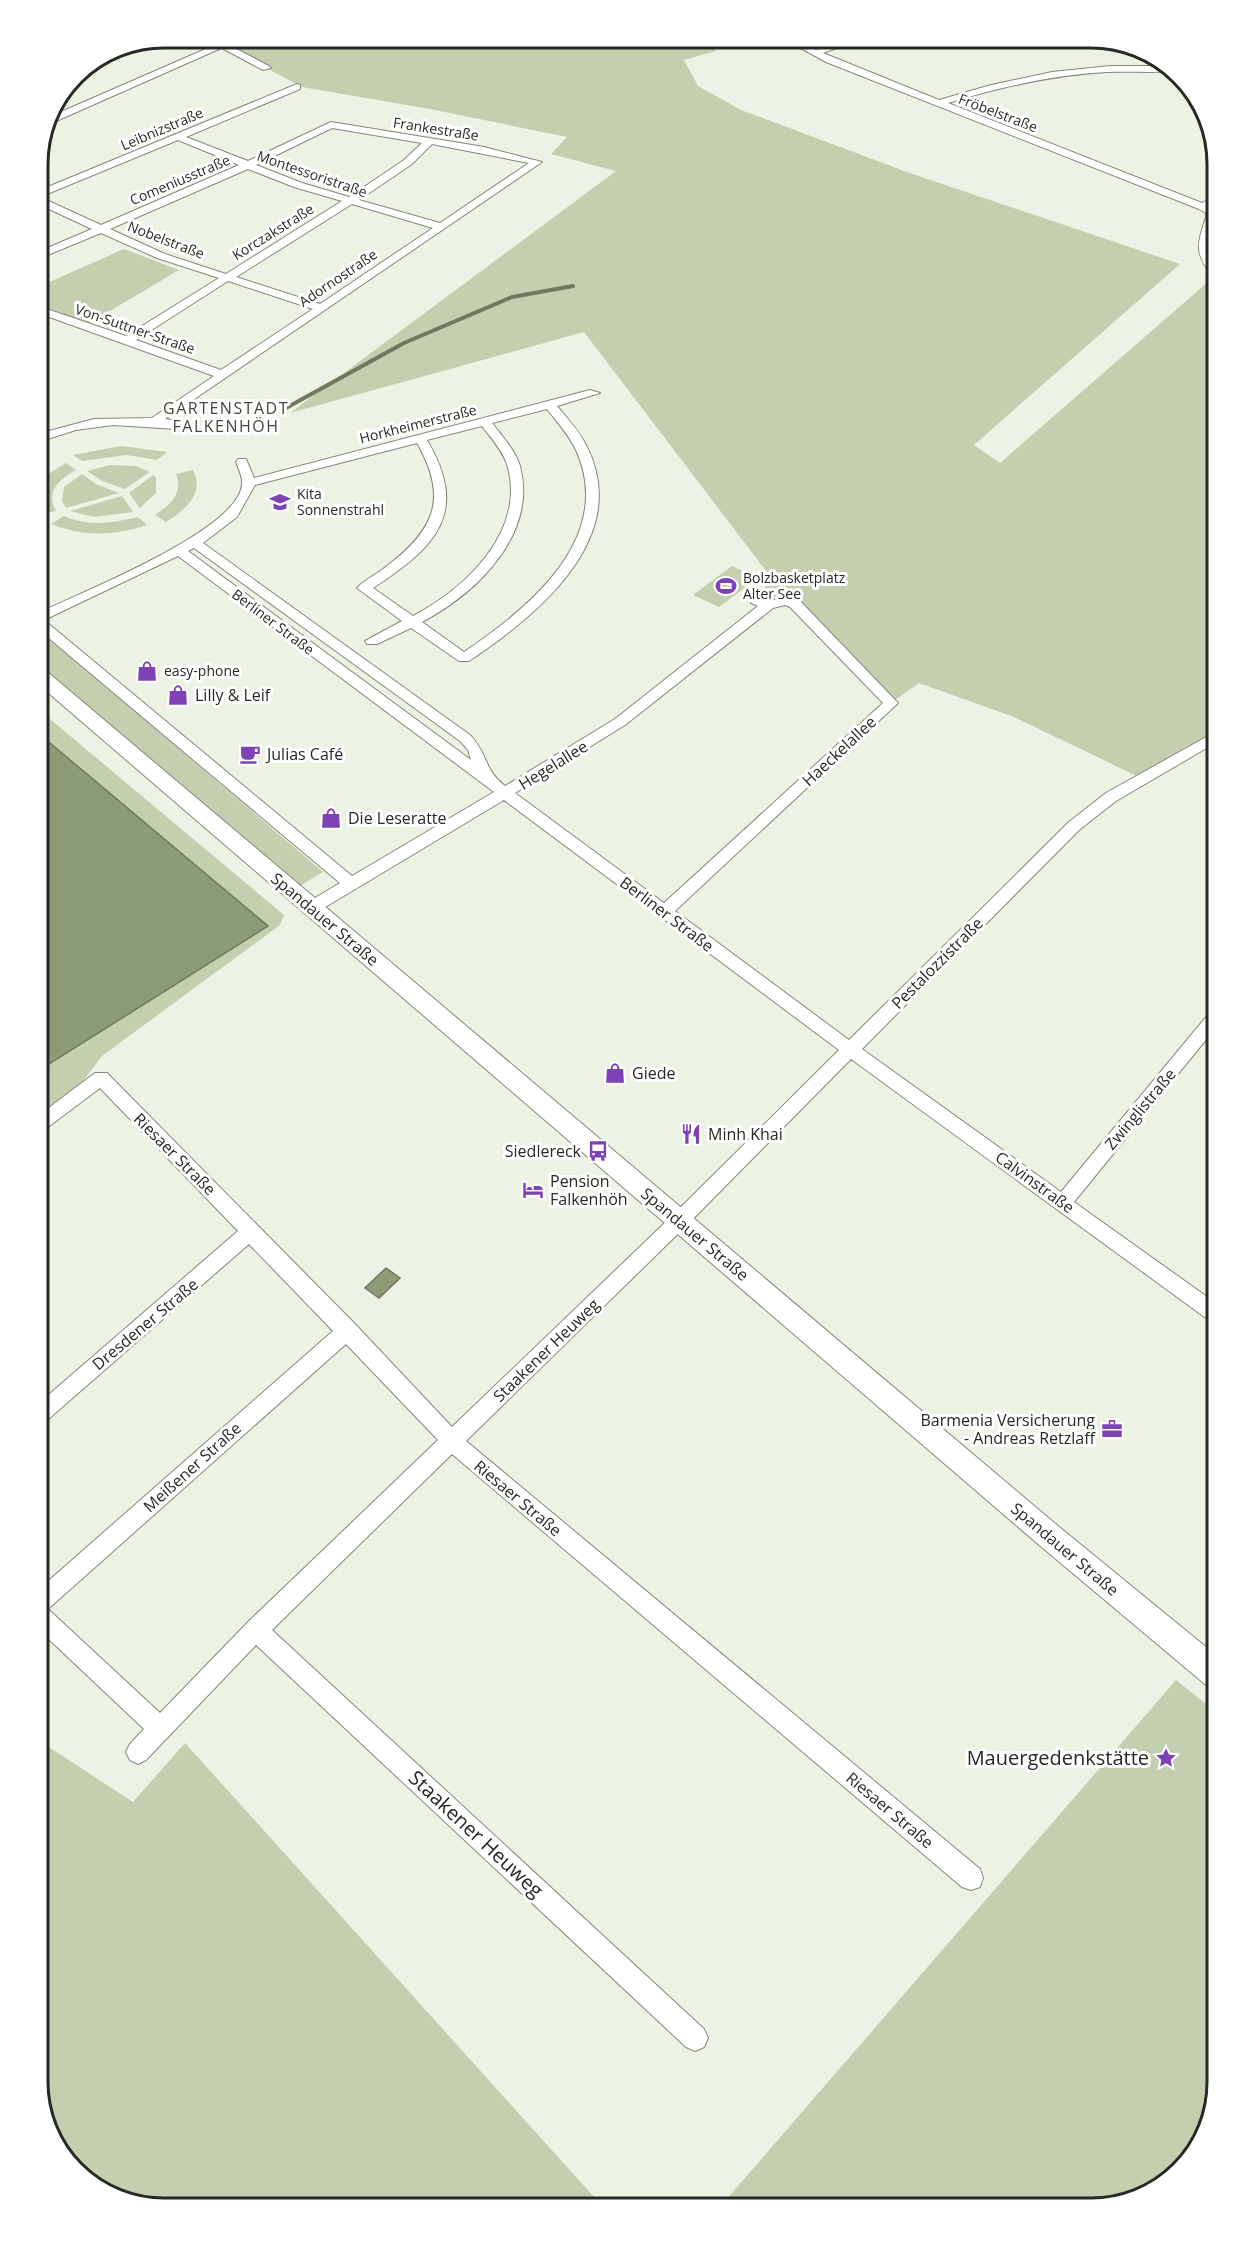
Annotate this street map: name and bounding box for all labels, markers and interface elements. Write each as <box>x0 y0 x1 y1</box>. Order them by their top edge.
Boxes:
street label: Fröbelstraße <box>956 89 1040 136</box>
street label: Leibnizstraße <box>118 103 206 154</box>
street label: Frankestraße <box>392 112 480 145</box>
street label: Montessoristraße <box>255 146 370 201</box>
street label: Comeniusstraße <box>127 150 233 209</box>
street label: Korczakstraße <box>228 199 317 264</box>
street label: Nobelstraße <box>125 216 207 263</box>
street label: Adornostraße <box>295 244 381 311</box>
street label: Von-Suttner-Straße <box>73 299 198 358</box>
district label: GARTENSTADT FALKENHÖH <box>163 397 289 437</box>
street label: Horkheimerstraße <box>357 400 479 447</box>
place label: Kita Sonnenstrahl <box>297 484 384 519</box>
school or university icon: Kita Sonnenstrahl <box>268 490 292 514</box>
place label: Bolzbasketplatz Alter See <box>743 568 846 603</box>
sports icon: Bolzbasketplatz Alter See <box>714 574 738 598</box>
street label: Berliner Straße <box>228 584 318 659</box>
shop icon: easy-phone <box>135 659 159 683</box>
place label: easy-phone <box>164 661 240 680</box>
shop icon: Lilly & Leif <box>166 683 190 707</box>
place label: Lilly & Leif <box>195 684 272 706</box>
street label: Haeckelallee <box>797 711 881 791</box>
street label: Hegelallee <box>514 735 592 795</box>
cafe icon: Julias Café <box>238 742 262 766</box>
place label: Julias Café <box>265 743 343 765</box>
shop icon: Die Leseratte <box>319 806 343 830</box>
place label: Die Leseratte <box>348 807 447 829</box>
street label: Spandauer Straße <box>266 867 384 971</box>
street label: Berliner Straße <box>616 871 718 957</box>
street label: Pestalozzistraße <box>886 912 988 1014</box>
shop icon: Giede <box>603 1061 627 1085</box>
place label: Giede <box>632 1062 675 1084</box>
street label: Zwinglistraße <box>1099 1064 1181 1154</box>
street label: Riesaer Straße <box>129 1108 221 1200</box>
restaurant icon: Minh Khai <box>679 1122 703 1146</box>
place label: Minh Khai <box>708 1123 783 1145</box>
bus stop icon: Siedlereck <box>586 1139 610 1163</box>
place label: Siedlereck <box>505 1140 582 1162</box>
street label: Calvinstraße <box>991 1146 1079 1218</box>
place label: Pension Falkenhöh <box>550 1170 628 1210</box>
hotel icon: Pension Falkenhöh <box>521 1178 545 1202</box>
street label: Spandauer Straße <box>636 1182 754 1286</box>
street label: Dresdener Straße <box>87 1273 203 1375</box>
street label: Staakener Heuweg <box>488 1293 604 1406</box>
place label: Barmenia Versicherung - Andreas Retzlaff <box>921 1409 1096 1449</box>
street label: Meißener Straße <box>138 1417 246 1517</box>
office icon: Barmenia Versicherung - Andreas Retzlaff <box>1100 1417 1124 1441</box>
street label: Riesaer Straße <box>470 1455 566 1541</box>
street label: Spandauer Straße <box>1006 1497 1124 1601</box>
place label: Mauergedenkstätte <box>967 1744 1149 1771</box>
place icon: Mauergedenkstätte <box>1154 1746 1178 1770</box>
street label: Staakener Heuweg <box>403 1764 550 1903</box>
street label: Riesaer Straße <box>842 1767 938 1853</box>

